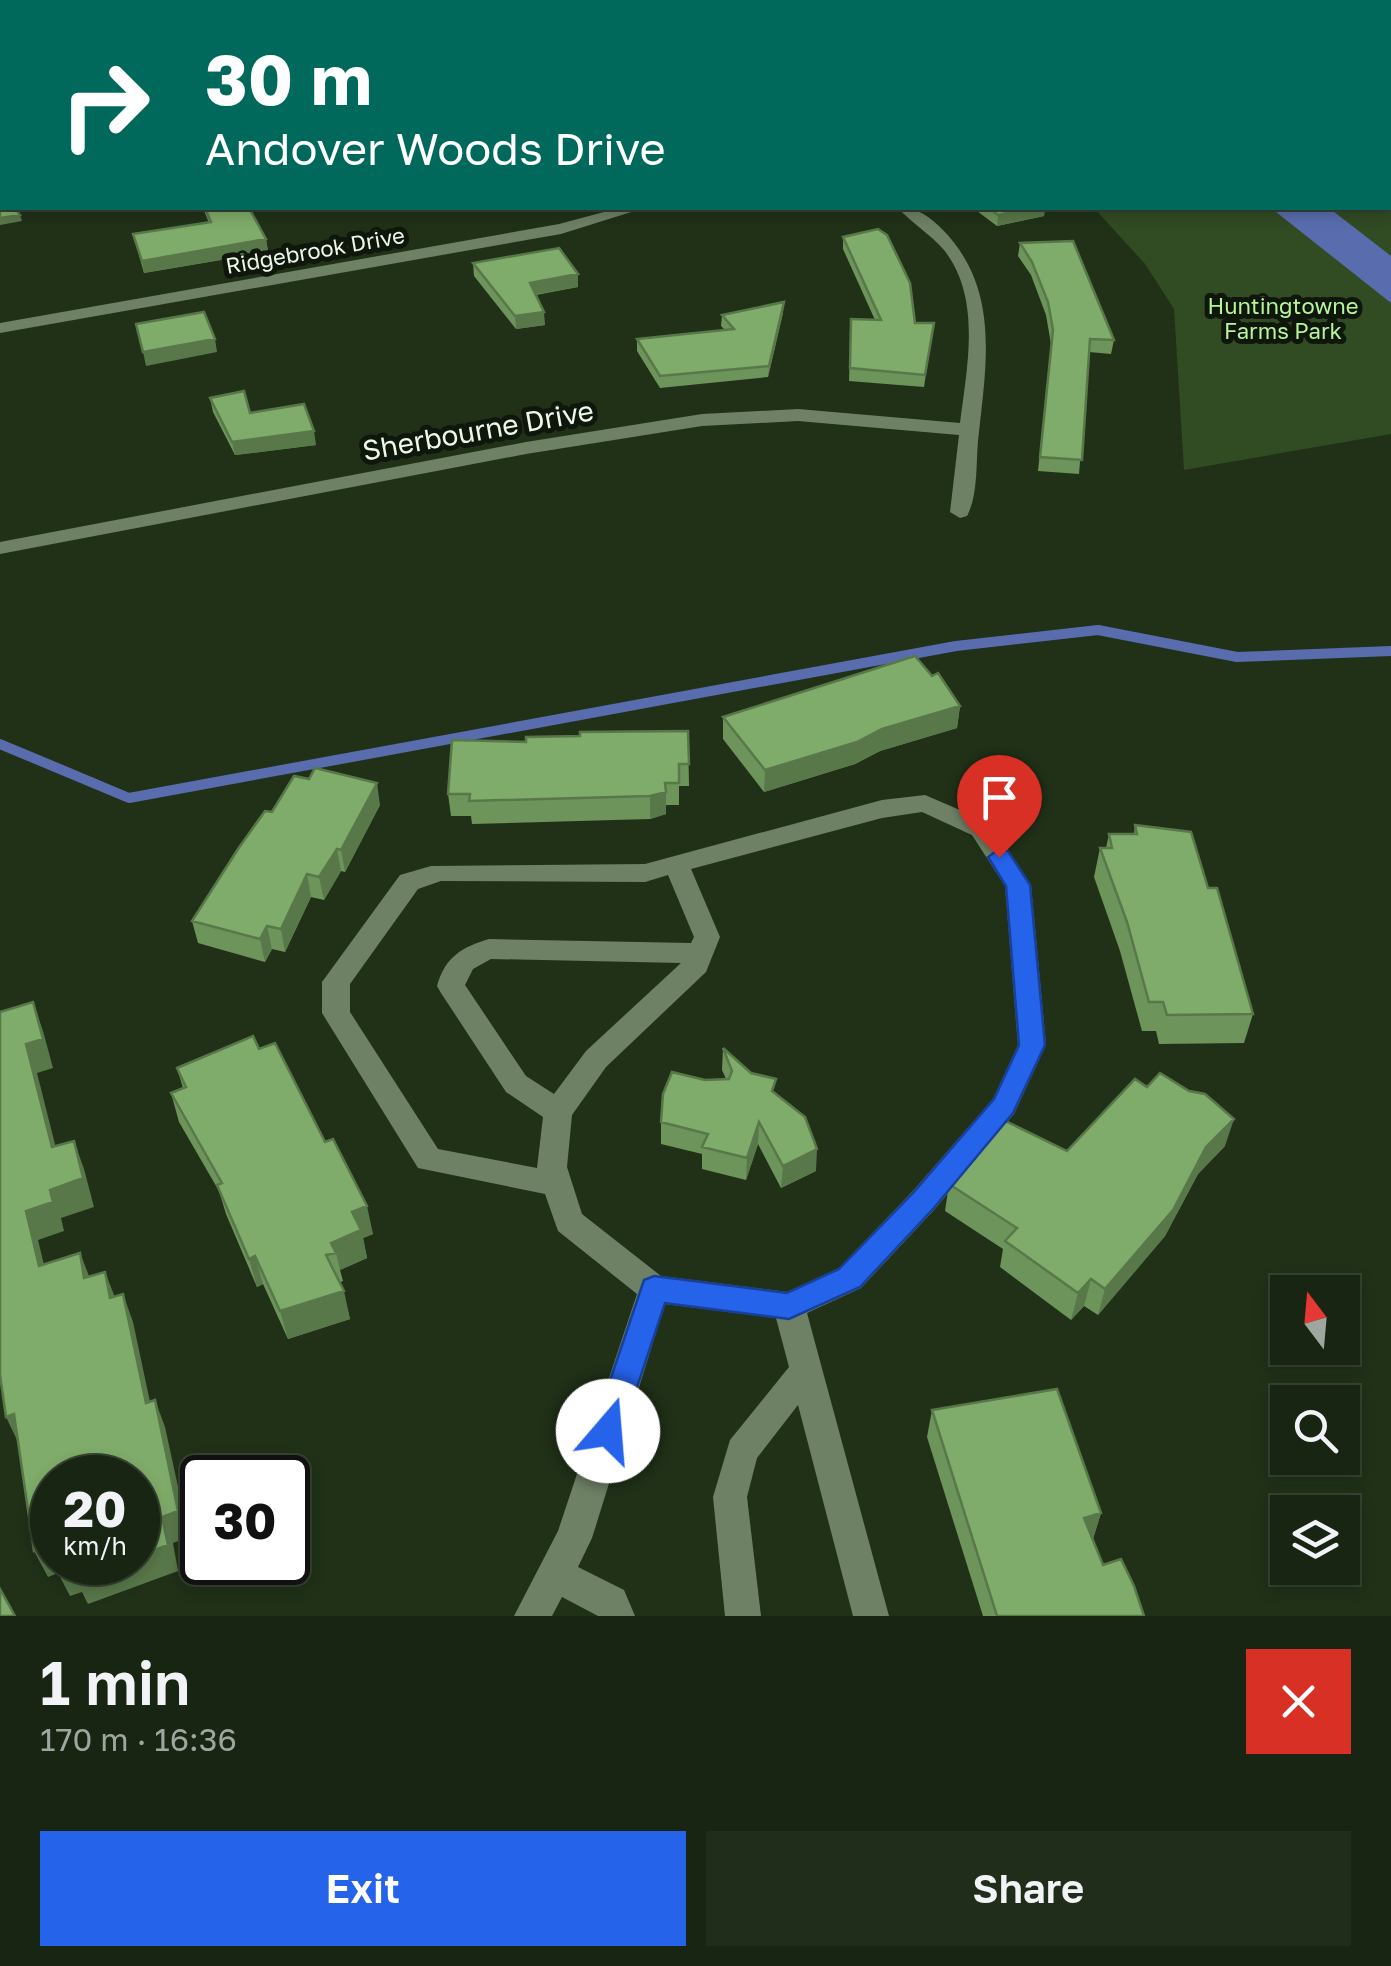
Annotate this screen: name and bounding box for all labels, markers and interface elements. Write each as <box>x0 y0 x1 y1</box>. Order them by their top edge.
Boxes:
text: 30 m <box>205 36 372 120</box>
icon: right <box>40 40 170 170</box>
text: Andover Woods Drive <box>205 121 666 175</box>
street label: Ridgebrook Drive <box>223 221 407 279</box>
park label: Huntingtowne Farms Park <box>1208 292 1359 344</box>
street label: Sherbourne Drive <box>360 393 596 467</box>
pin <box>957 755 1042 858</box>
icon: arrive <box>972 770 1027 825</box>
north arrow <box>1270 1275 1360 1365</box>
map controls <box>1270 1275 1360 1585</box>
position arrow <box>556 1379 660 1483</box>
button: search <box>1270 1385 1360 1475</box>
speed limit sign: 30 <box>180 1455 310 1585</box>
text: 20 <box>63 1478 126 1538</box>
button: layers <box>1270 1495 1360 1585</box>
text: km/h <box>63 1530 127 1561</box>
text: 1 min <box>40 1646 190 1718</box>
button: close <box>1246 1649 1351 1754</box>
text: 170 m · 16:36 <box>40 1720 237 1758</box>
button: Exit <box>40 1831 686 1946</box>
button: Share <box>706 1831 1351 1946</box>

